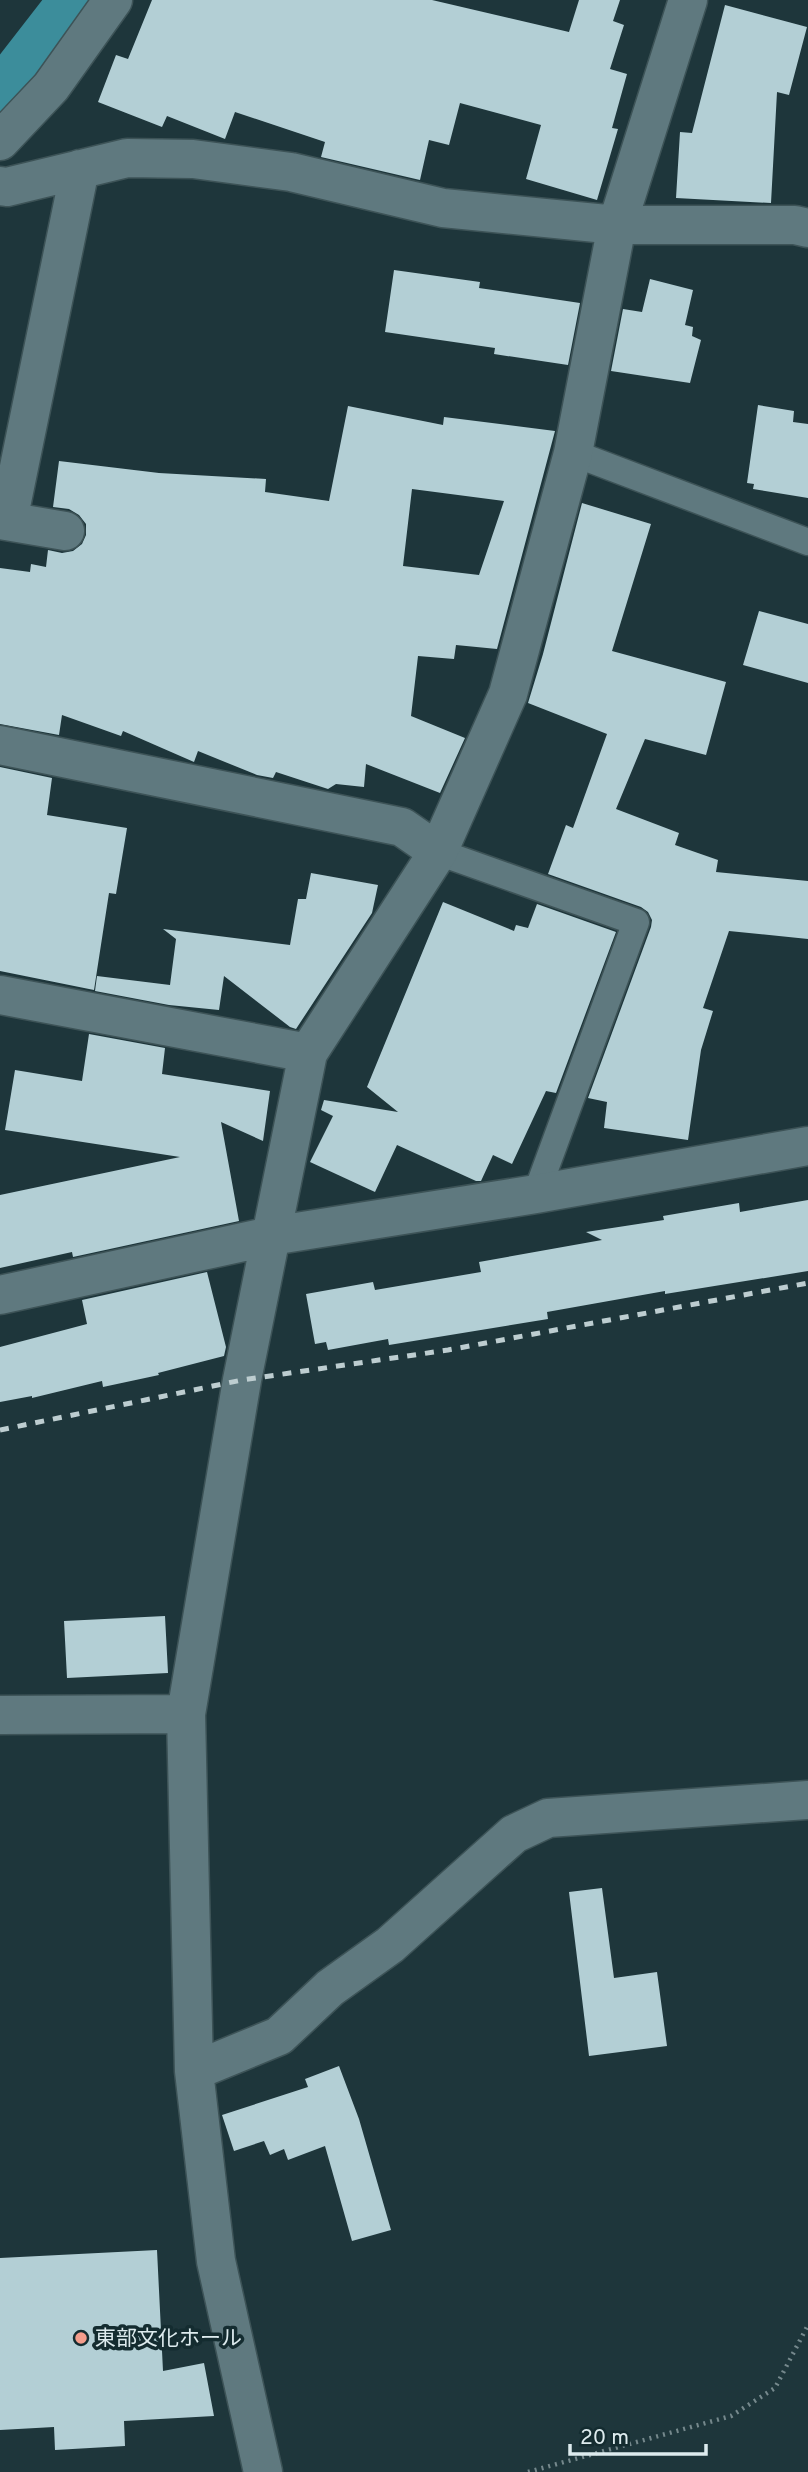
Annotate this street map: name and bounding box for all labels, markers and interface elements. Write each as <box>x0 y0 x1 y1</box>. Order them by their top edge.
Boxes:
place label: 東部文化ホール <box>95 2326 242 2353</box>
marker: 東部文化ホール <box>73 2330 89 2346</box>
scale bar <box>570 2412 706 2456</box>
text: 20 m <box>580 2425 629 2452</box>

